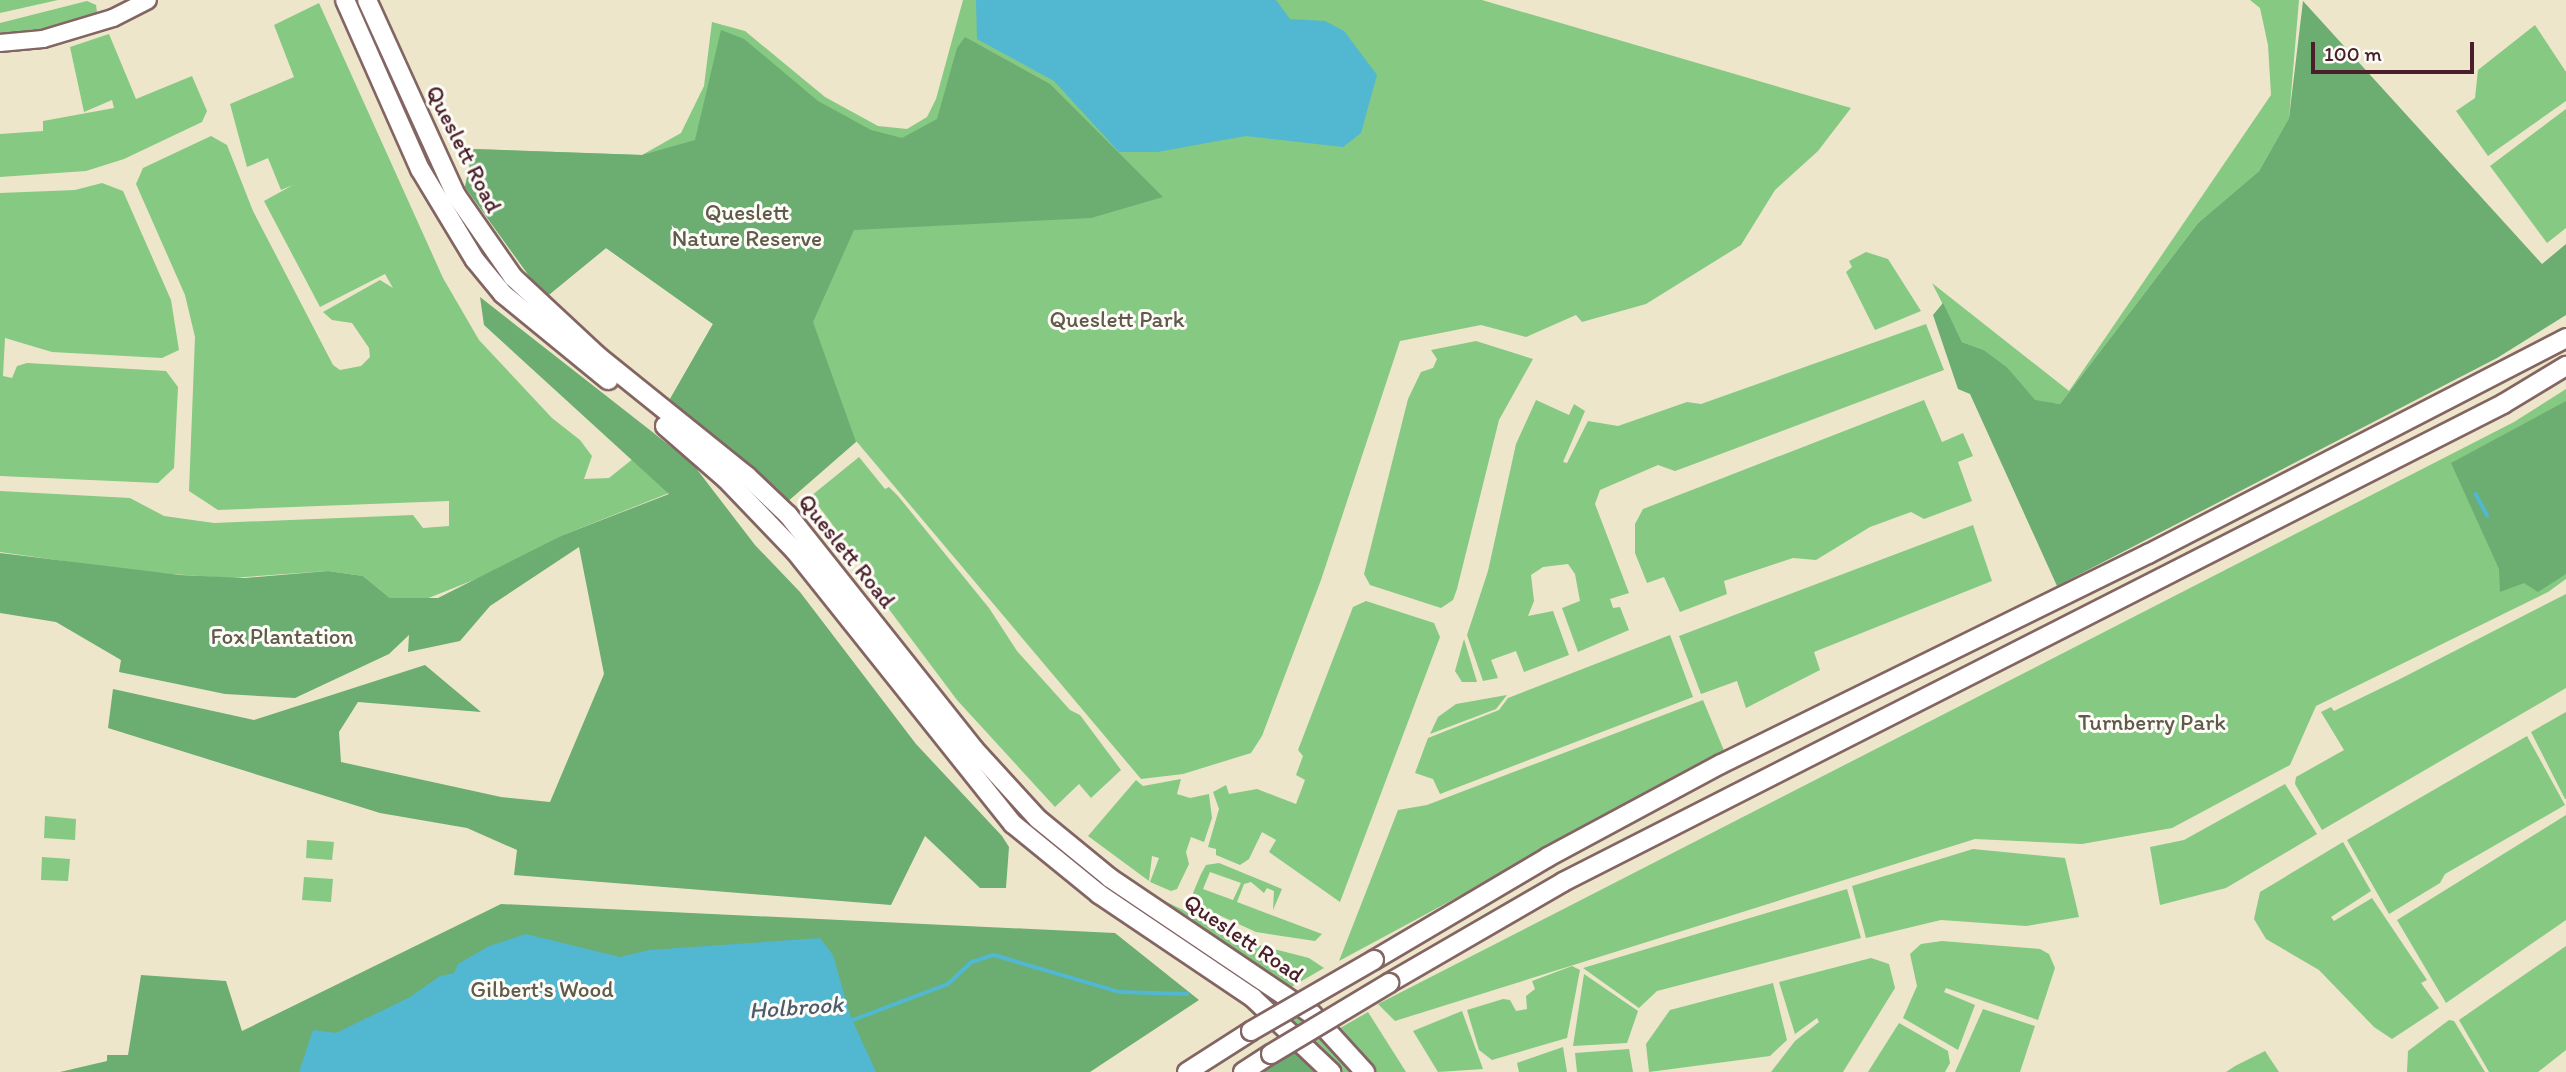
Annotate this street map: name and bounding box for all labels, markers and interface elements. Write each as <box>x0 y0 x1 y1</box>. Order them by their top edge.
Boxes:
scale bar <box>2314 28 2477 72</box>
text: 100 m <box>2324 41 2382 66</box>
street label: Queslett Road <box>420 81 508 217</box>
park label: Queslett Nature Reserve <box>672 198 822 252</box>
park label: Queslett Park <box>1050 305 1184 333</box>
street label: Queslett Road <box>792 488 902 614</box>
park label: Fox Plantation <box>211 622 353 650</box>
park label: Turnberry Park <box>2078 708 2226 736</box>
street label: Queslett Road <box>1179 888 1309 988</box>
park label: Gilbert's Wood <box>470 975 614 1003</box>
water label: Holbrook <box>748 989 844 1025</box>

